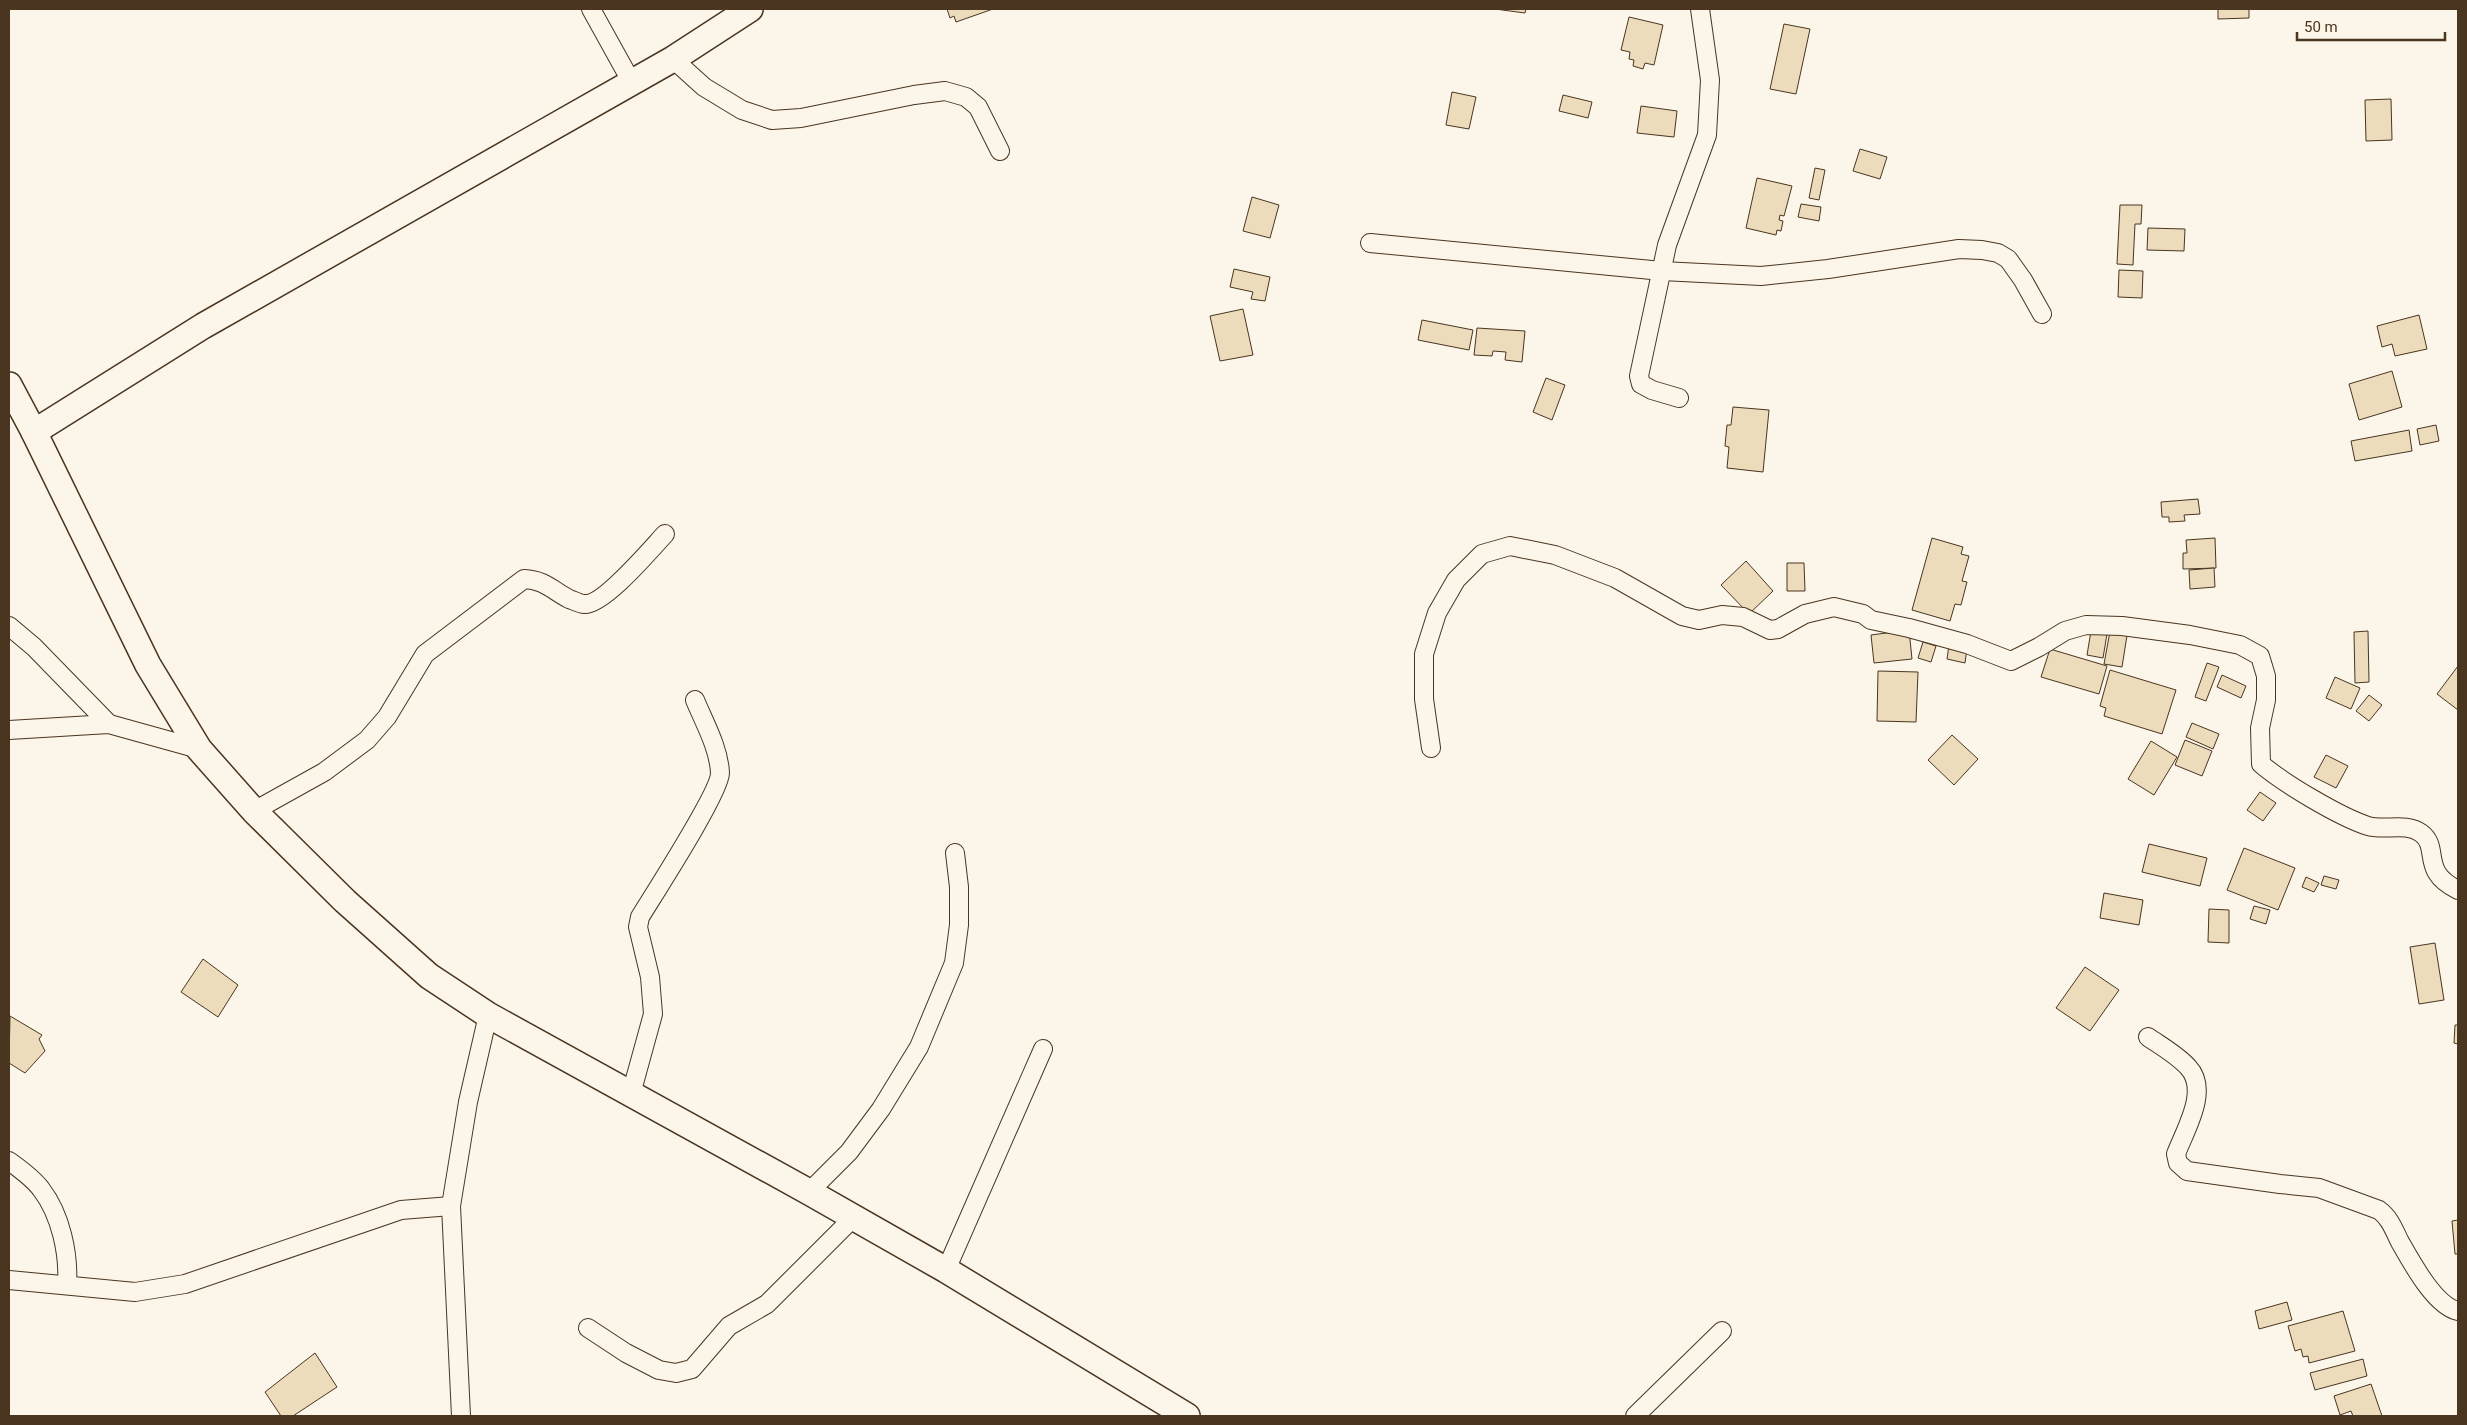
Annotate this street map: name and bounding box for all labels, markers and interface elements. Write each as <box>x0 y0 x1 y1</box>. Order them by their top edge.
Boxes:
scale bar <box>2297 10 2444 42</box>
text: 50 m <box>2304 18 2338 36</box>

